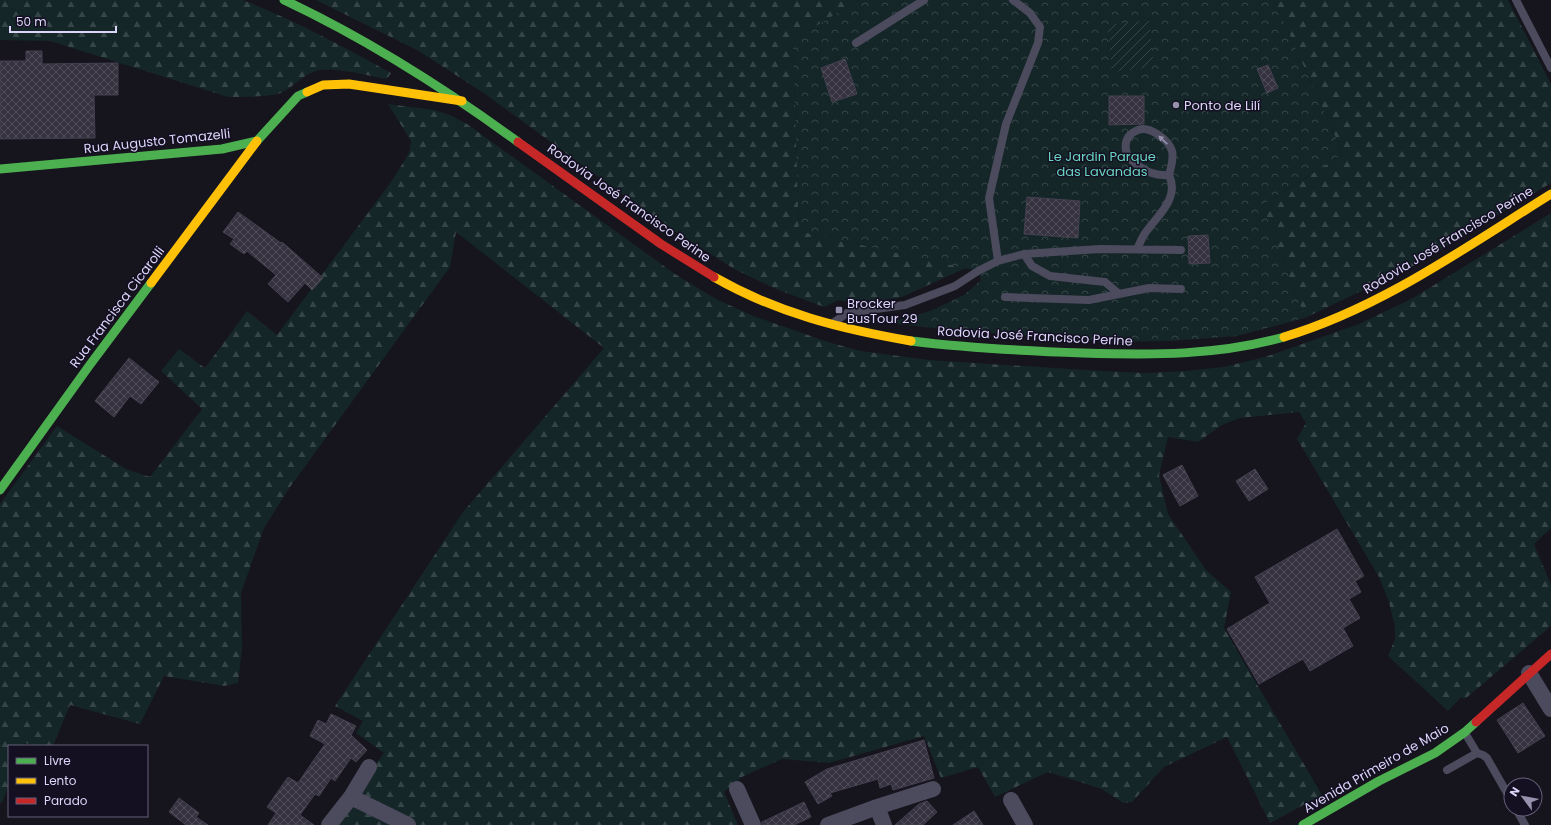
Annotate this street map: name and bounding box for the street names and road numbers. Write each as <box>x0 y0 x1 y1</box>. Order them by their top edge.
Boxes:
street label: Rua Augusto Tomazelli <box>83 124 231 158</box>
street label: Rodovia José Francisco Perine <box>543 139 715 267</box>
street label: Rodovia José Francisco Perine <box>1359 181 1537 299</box>
street label: Rua Francisca Cicarolli <box>65 242 169 372</box>
street label: Rodovia José Francisco Perine <box>937 321 1133 351</box>
street label: Avenida Primeiro de Maio <box>1300 718 1452 818</box>

